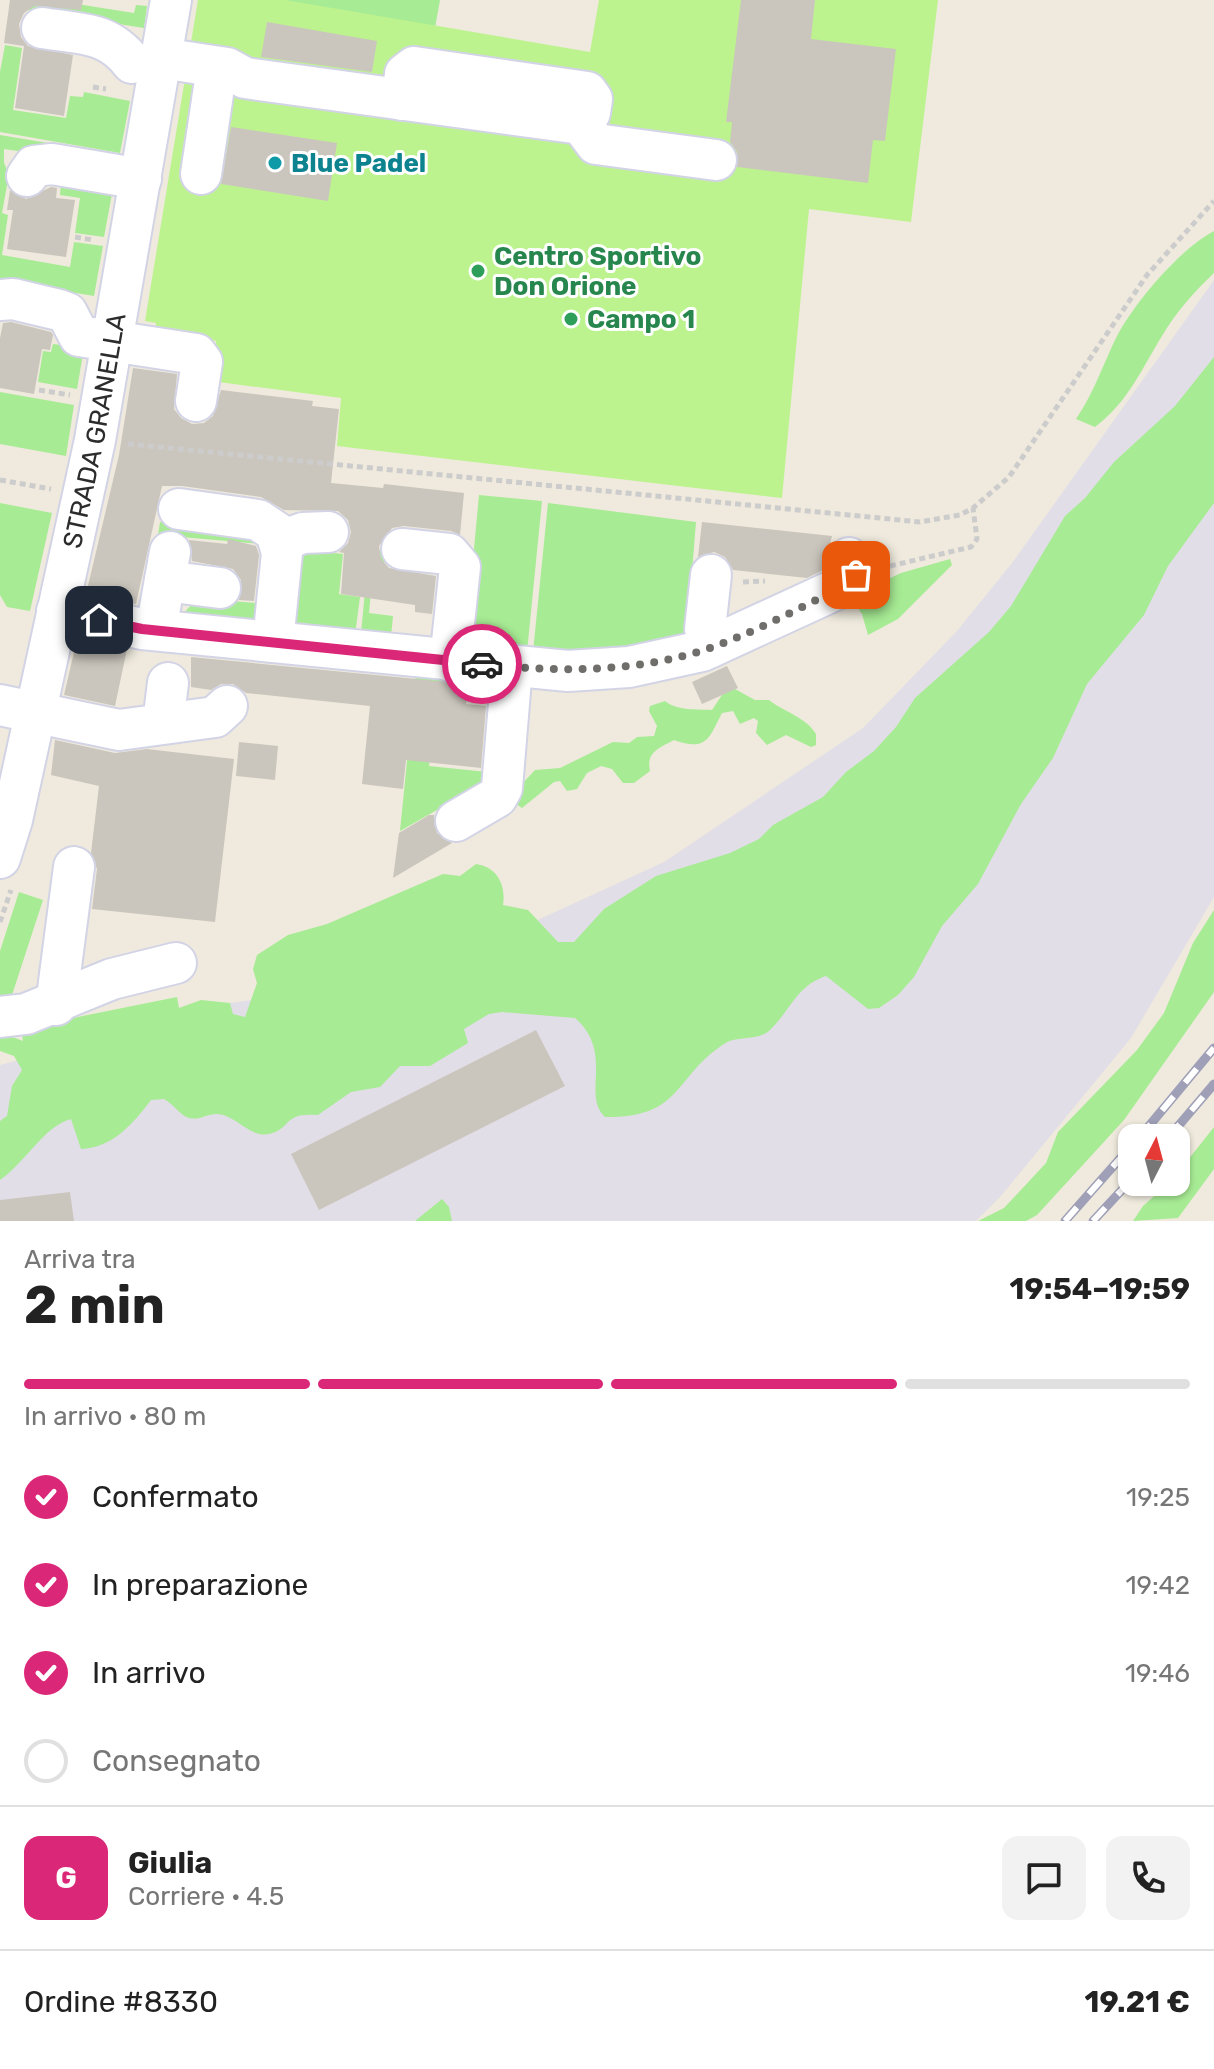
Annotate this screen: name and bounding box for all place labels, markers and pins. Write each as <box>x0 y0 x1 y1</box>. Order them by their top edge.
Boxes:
place label: Blue Padel <box>291 148 426 179</box>
marker: Blue Padel <box>266 154 284 172</box>
place label: Centro Sportivo Don Orione <box>494 241 701 302</box>
marker: Centro Sportivo Don Orione <box>469 262 487 280</box>
place label: Campo 1 <box>587 304 695 335</box>
marker: Campo 1 <box>562 310 580 328</box>
pin <box>822 541 890 609</box>
pin <box>65 586 133 654</box>

